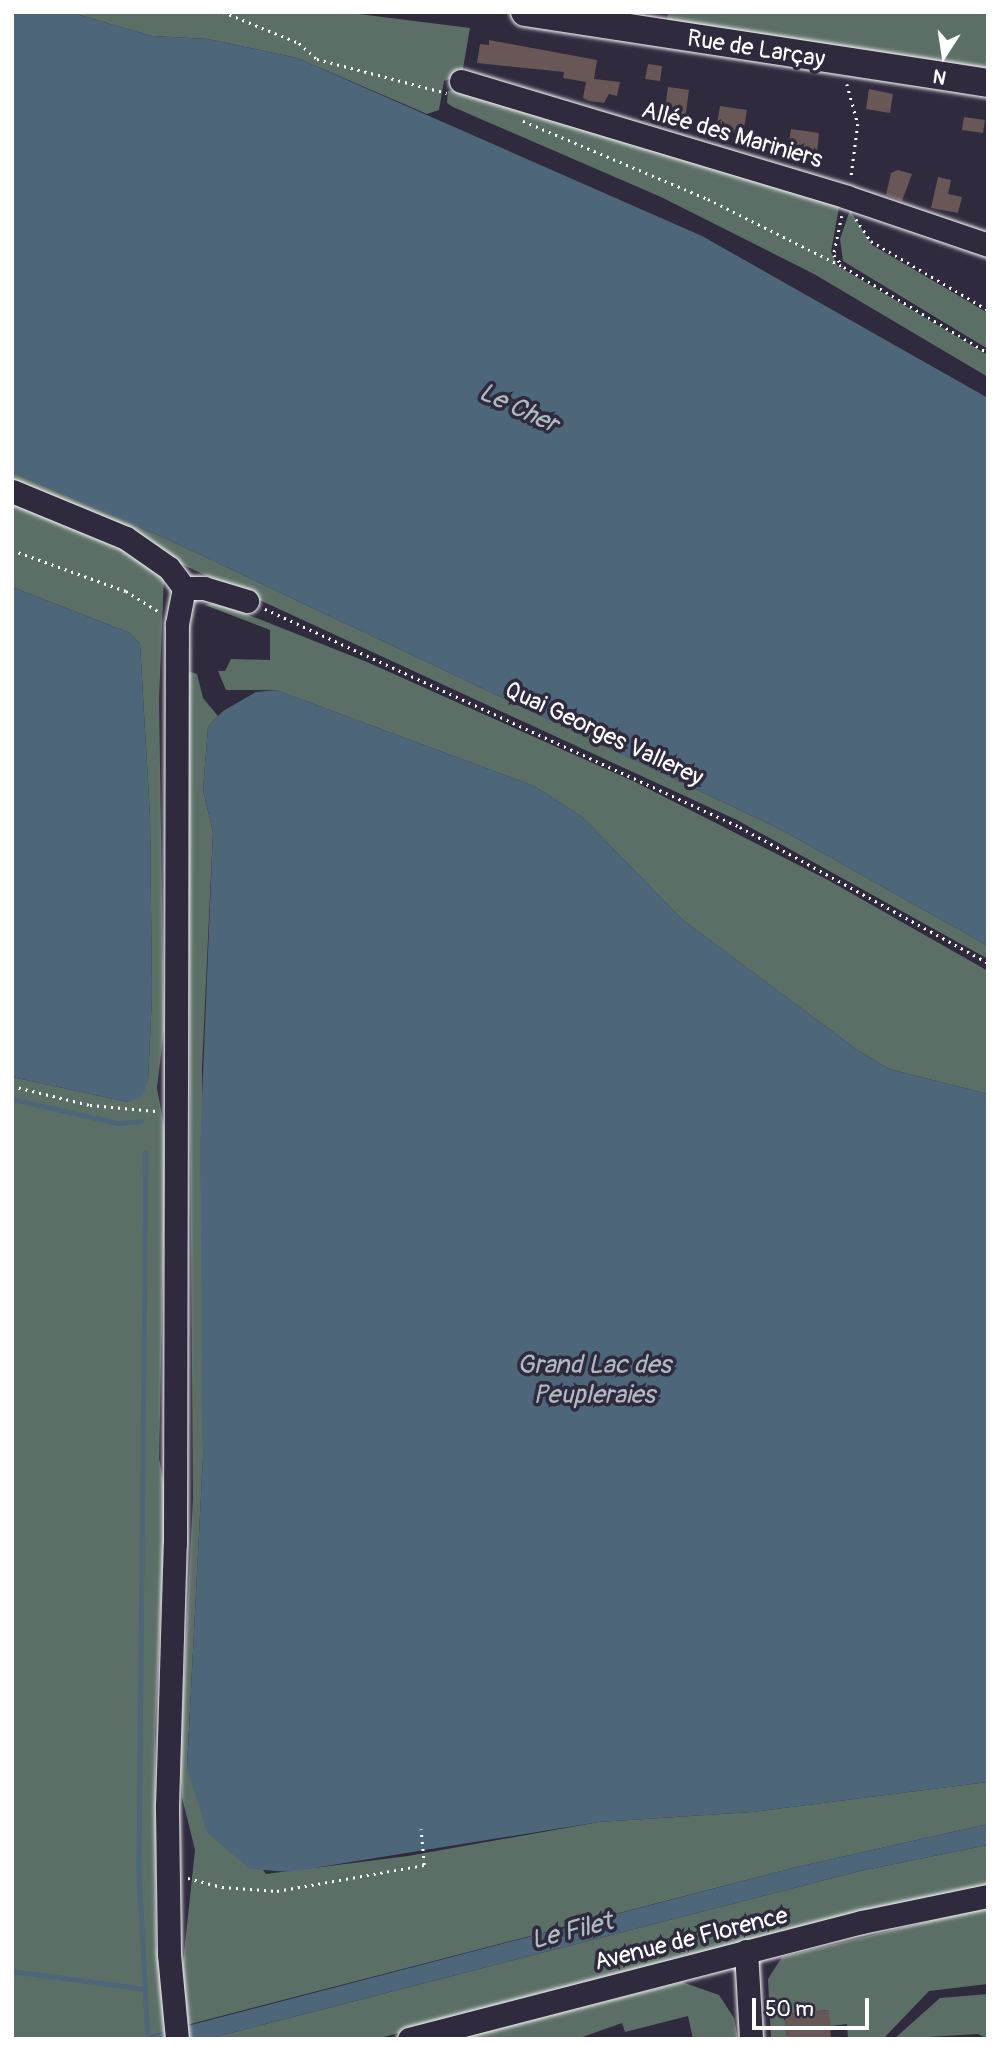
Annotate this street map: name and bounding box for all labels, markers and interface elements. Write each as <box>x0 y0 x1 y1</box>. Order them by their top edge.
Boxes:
north arrow <box>909 21 979 91</box>
street label: Rue de Larçay <box>685 24 827 74</box>
text: N <box>931 63 948 90</box>
street label: Allée des Mariniers <box>638 95 826 175</box>
water label: Le Cher <box>474 377 562 441</box>
street label: Quai Georges Vallerey <box>500 675 708 793</box>
water label: Grand Lac des Peupleraies <box>517 1350 671 1412</box>
street label: Avenue de Florence <box>591 1901 791 1977</box>
water label: Le Filet <box>528 1907 616 1957</box>
scale bar <box>755 1984 872 2028</box>
text: 50 m <box>765 1996 814 2023</box>

